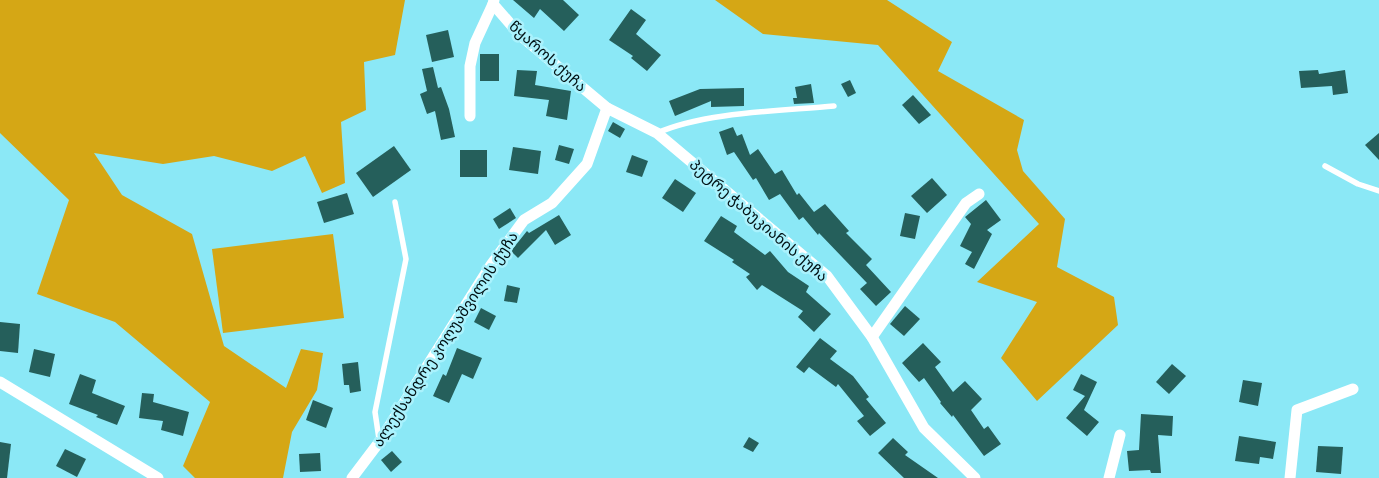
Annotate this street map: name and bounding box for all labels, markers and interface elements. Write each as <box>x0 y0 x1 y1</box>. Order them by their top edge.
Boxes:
street label: წყაროს ქუჩა <box>505 16 591 96</box>
street label: პეტრე ჭაბუკიანის ქუჩა <box>685 154 833 286</box>
street label: ალექსანდრე კოღუაშვილის ქუჩა <box>367 227 523 451</box>

